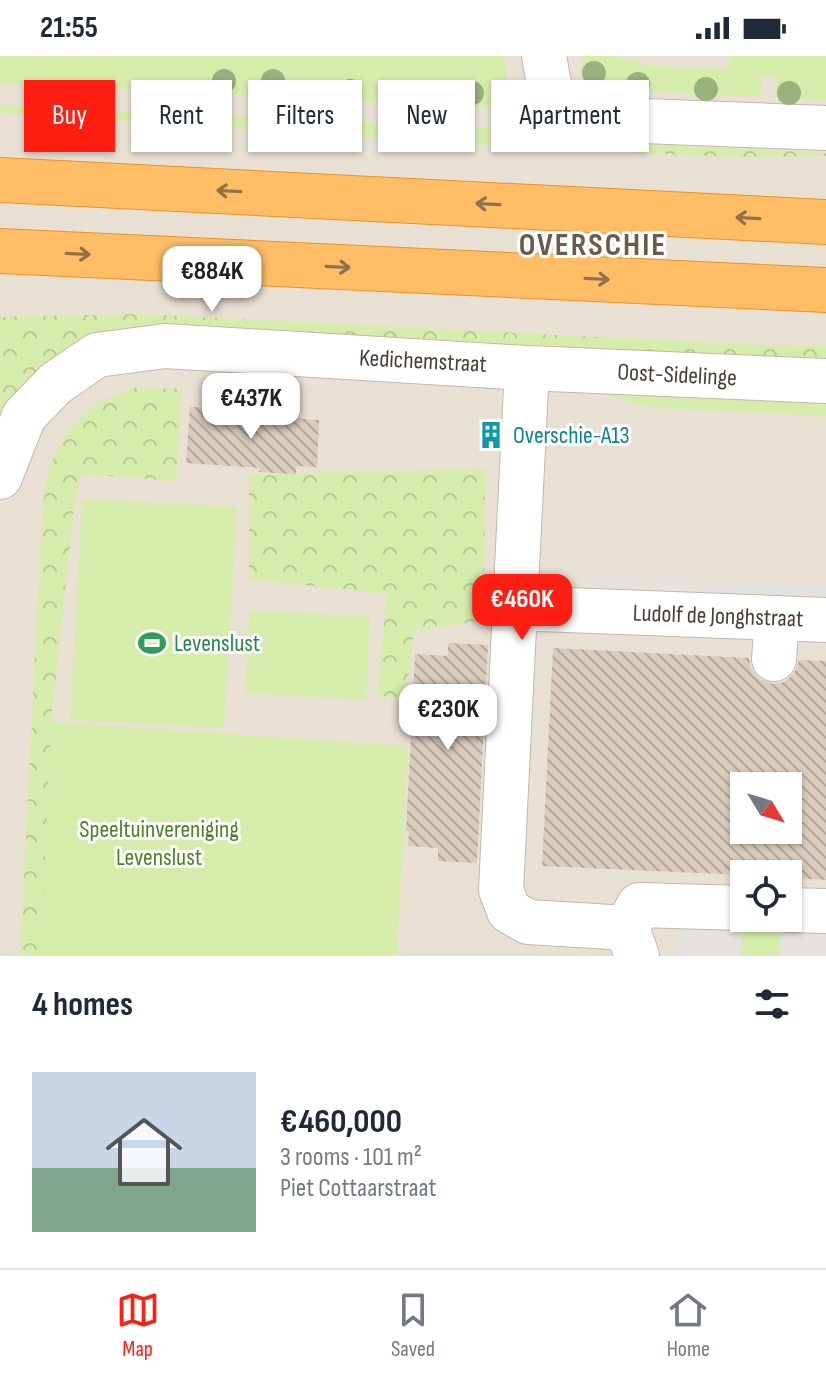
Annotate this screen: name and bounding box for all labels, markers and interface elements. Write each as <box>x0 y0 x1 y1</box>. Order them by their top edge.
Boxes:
text: 21:55 <box>40 10 98 46</box>
chip: Buy <box>24 80 115 152</box>
chip: Rent <box>131 80 232 152</box>
chip: Filters <box>248 80 362 152</box>
chip: New <box>378 80 475 152</box>
chip: Apartment <box>491 80 649 152</box>
one-way arrow <box>216 183 243 198</box>
one-way arrow <box>475 196 502 211</box>
one-way arrow <box>735 210 762 225</box>
district label: OVERSCHIE <box>519 226 667 265</box>
pin: €884K <box>156 246 268 314</box>
one-way arrow <box>64 247 91 262</box>
text: €884K <box>180 256 244 287</box>
one-way arrow <box>324 259 351 274</box>
one-way arrow <box>583 272 610 287</box>
street label: Kedichemstraat <box>358 343 488 379</box>
street label: Oost-Sidelinge <box>617 357 737 393</box>
pin: €437K <box>195 373 307 441</box>
text: €437K <box>220 383 282 414</box>
building icon: Overschie-A13 <box>476 420 506 450</box>
place label: Overschie-A13 <box>513 421 630 450</box>
pin: €460K <box>466 574 578 642</box>
text: €460K <box>490 584 554 615</box>
street label: Ludolf de Jonghstraat <box>632 599 804 633</box>
sports icon: Levenslust <box>137 628 167 658</box>
place label: Levenslust <box>174 629 260 658</box>
pin: €230K <box>392 684 504 752</box>
text: €230K <box>417 694 479 725</box>
north arrow <box>730 772 802 844</box>
map controls <box>730 772 802 932</box>
park label: Speeltuinvereniging Levenslust <box>79 815 239 872</box>
button: locate <box>730 860 802 932</box>
icon: filters <box>750 982 794 1026</box>
text: 4 homes <box>32 984 133 1025</box>
text: €460,000 <box>280 1101 402 1142</box>
icon: home <box>96 1104 192 1200</box>
text: 3 rooms · 101 m² <box>280 1142 422 1173</box>
text: Piet Cottaarstraat <box>280 1173 436 1204</box>
tab: Map <box>116 1288 160 1363</box>
tab: Saved <box>391 1288 435 1363</box>
tab: Home <box>666 1288 710 1363</box>

